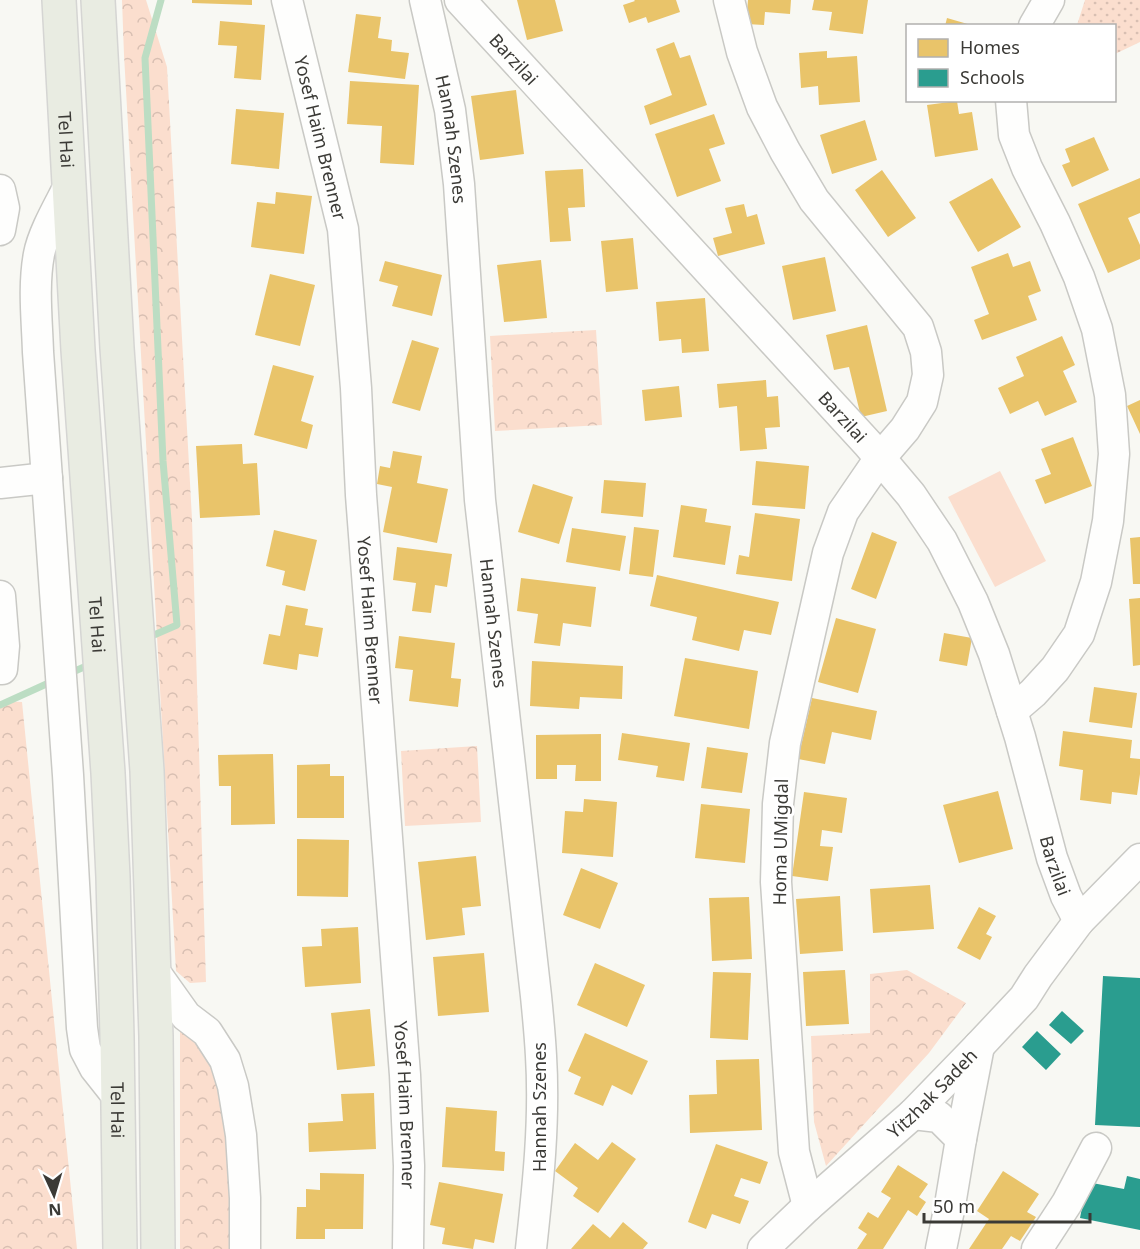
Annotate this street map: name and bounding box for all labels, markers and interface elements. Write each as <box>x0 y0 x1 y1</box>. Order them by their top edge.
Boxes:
legend <box>906 24 1116 102</box>
street label: Barzilai <box>484 28 544 90</box>
text: Homes <box>960 35 1020 59</box>
street label: Yosef Haim Brenner <box>289 53 353 223</box>
text: Schools <box>960 65 1025 89</box>
street label: Hannah Szenes <box>430 72 472 204</box>
street label: Tel Hai <box>53 111 80 169</box>
street label: Barzilai <box>813 386 873 448</box>
street label: Yosef Haim Brenner <box>352 535 389 706</box>
street label: Hannah Szenes <box>475 557 513 689</box>
street label: Tel Hai <box>84 596 111 654</box>
street label: Homa UMigdal <box>767 778 793 906</box>
street label: Barzilai <box>1035 833 1077 899</box>
street label: Yosef Haim Brenner <box>389 1020 421 1190</box>
street label: Hannah Szenes <box>527 1042 551 1172</box>
street label: Yitzhak Sadeh <box>882 1043 982 1143</box>
street label: Tel Hai <box>106 1082 130 1139</box>
north arrow <box>24 1165 84 1225</box>
scale bar <box>924 1186 1090 1224</box>
text: 50 m <box>933 1194 975 1218</box>
text: N <box>48 1199 62 1221</box>

